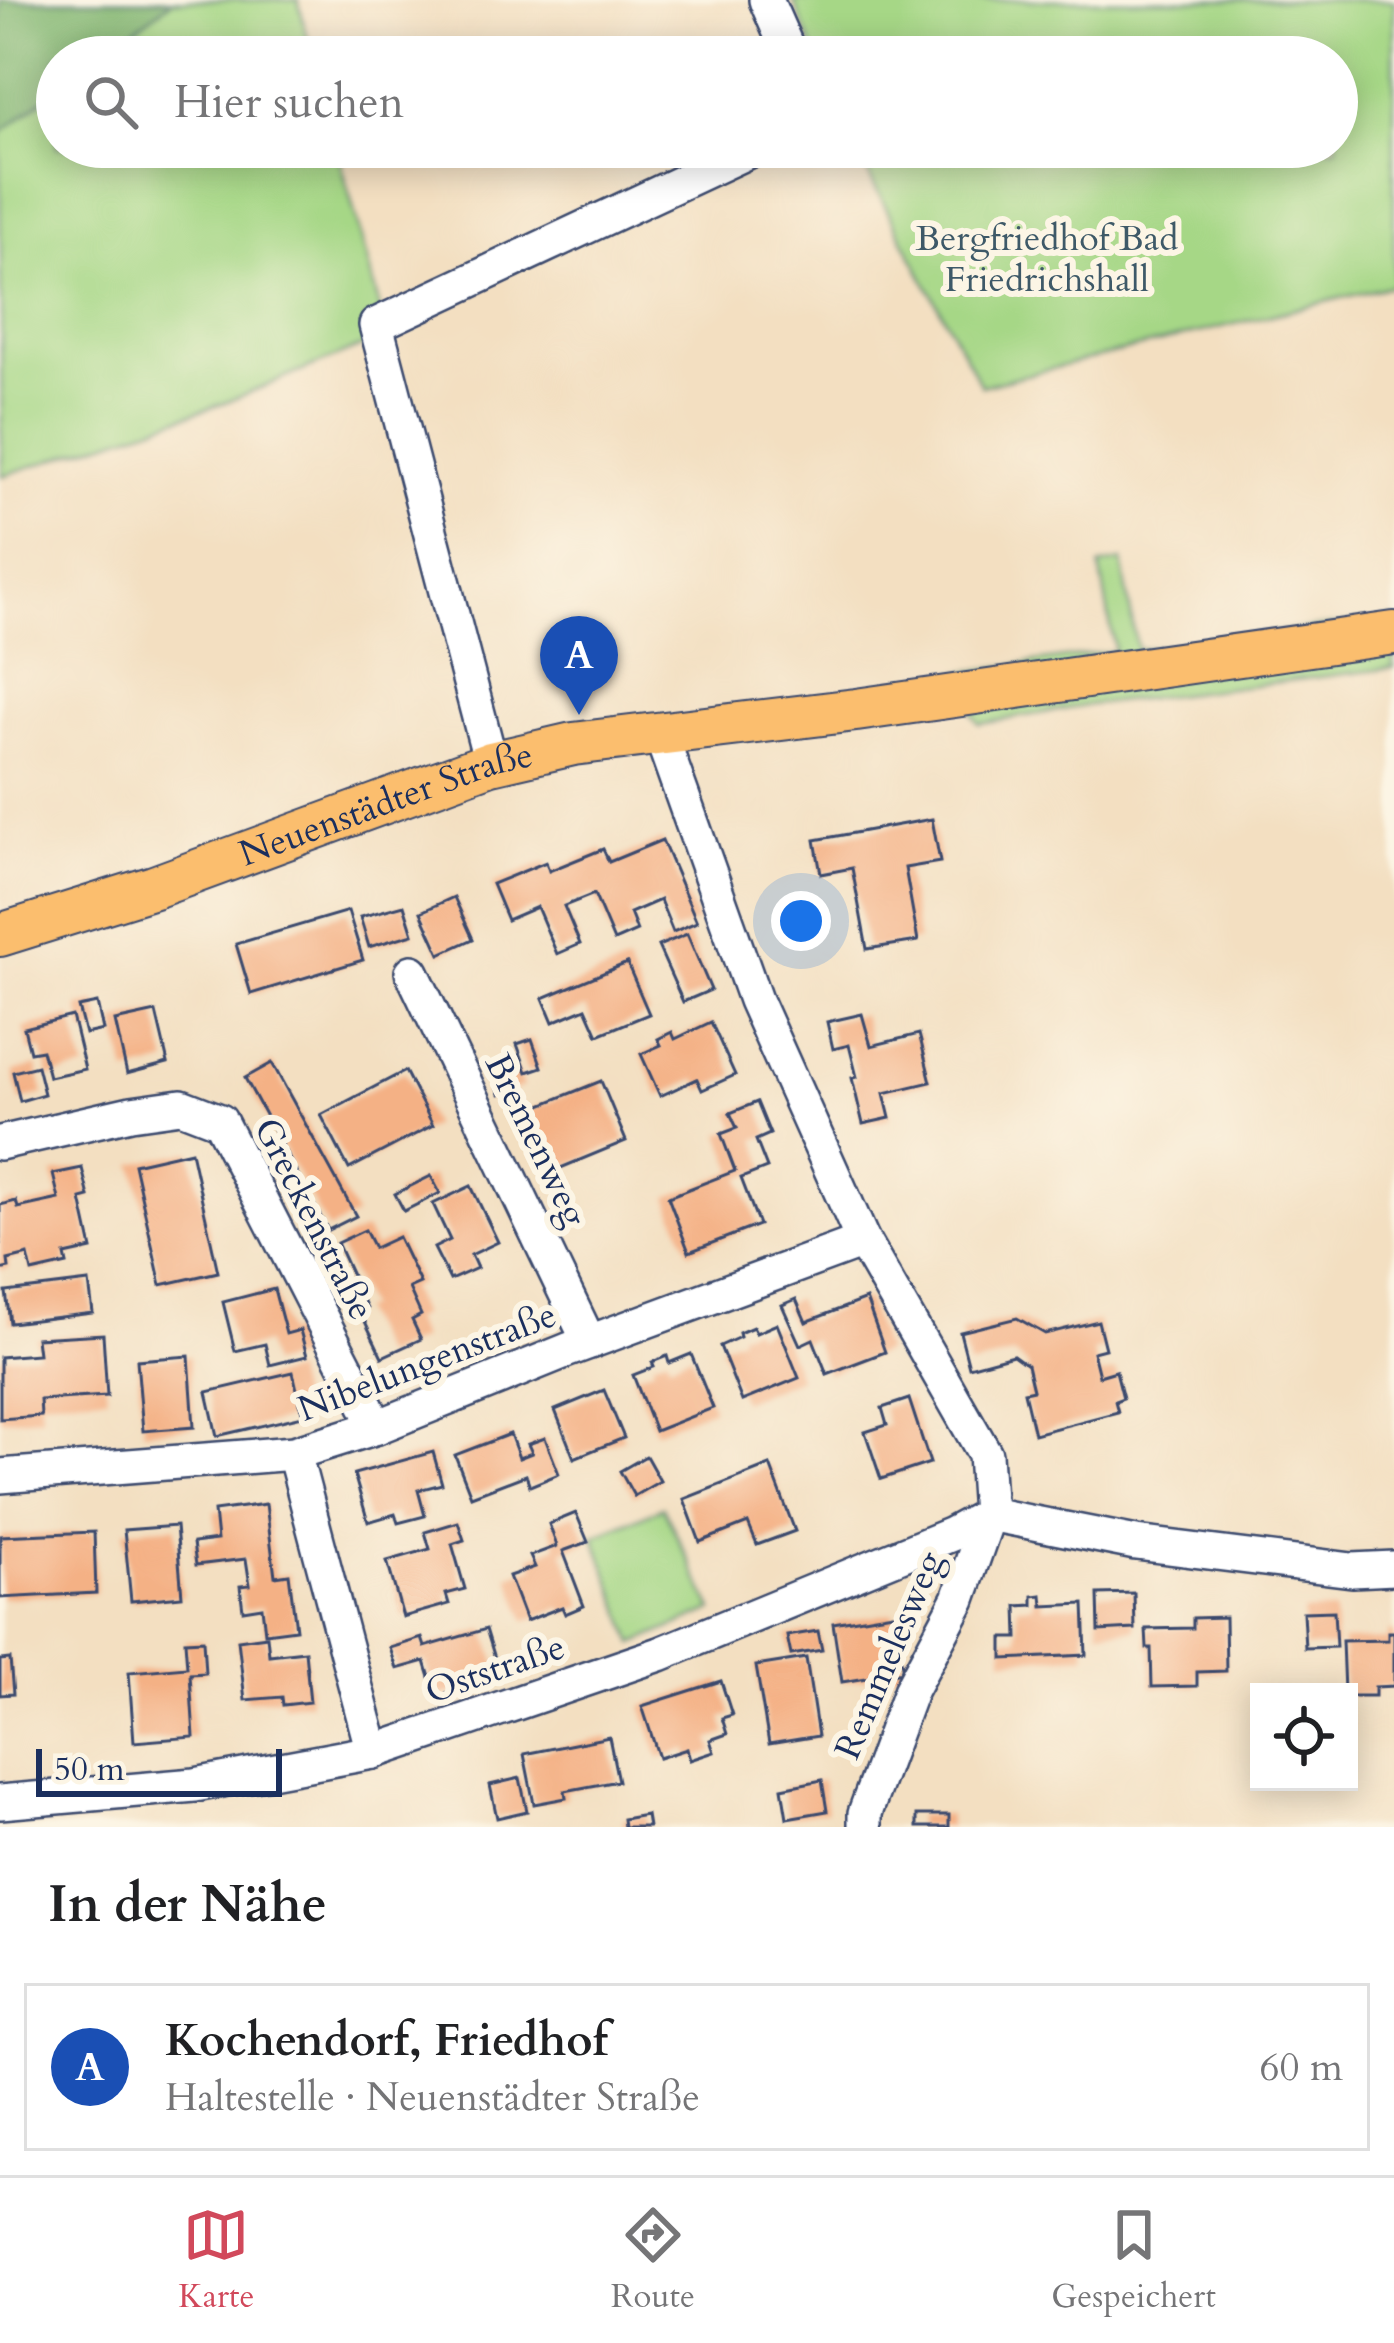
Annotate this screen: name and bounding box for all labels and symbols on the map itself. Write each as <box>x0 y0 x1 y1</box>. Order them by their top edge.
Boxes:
park label: Bergfriedhof Bad Friedrichshall <box>916 214 1178 304</box>
pin: A <box>540 616 618 715</box>
street label: Neuenstädter Straße <box>232 730 537 878</box>
your location <box>771 891 831 951</box>
street label: Bremenweg <box>473 1045 599 1235</box>
street label: Greckenstraße <box>242 1110 386 1328</box>
street label: Nibelungenstraße <box>291 1290 563 1434</box>
street label: Remmelesweg <box>823 1543 955 1767</box>
street label: Oststraße <box>419 1622 571 1716</box>
scale bar <box>36 1743 282 1796</box>

